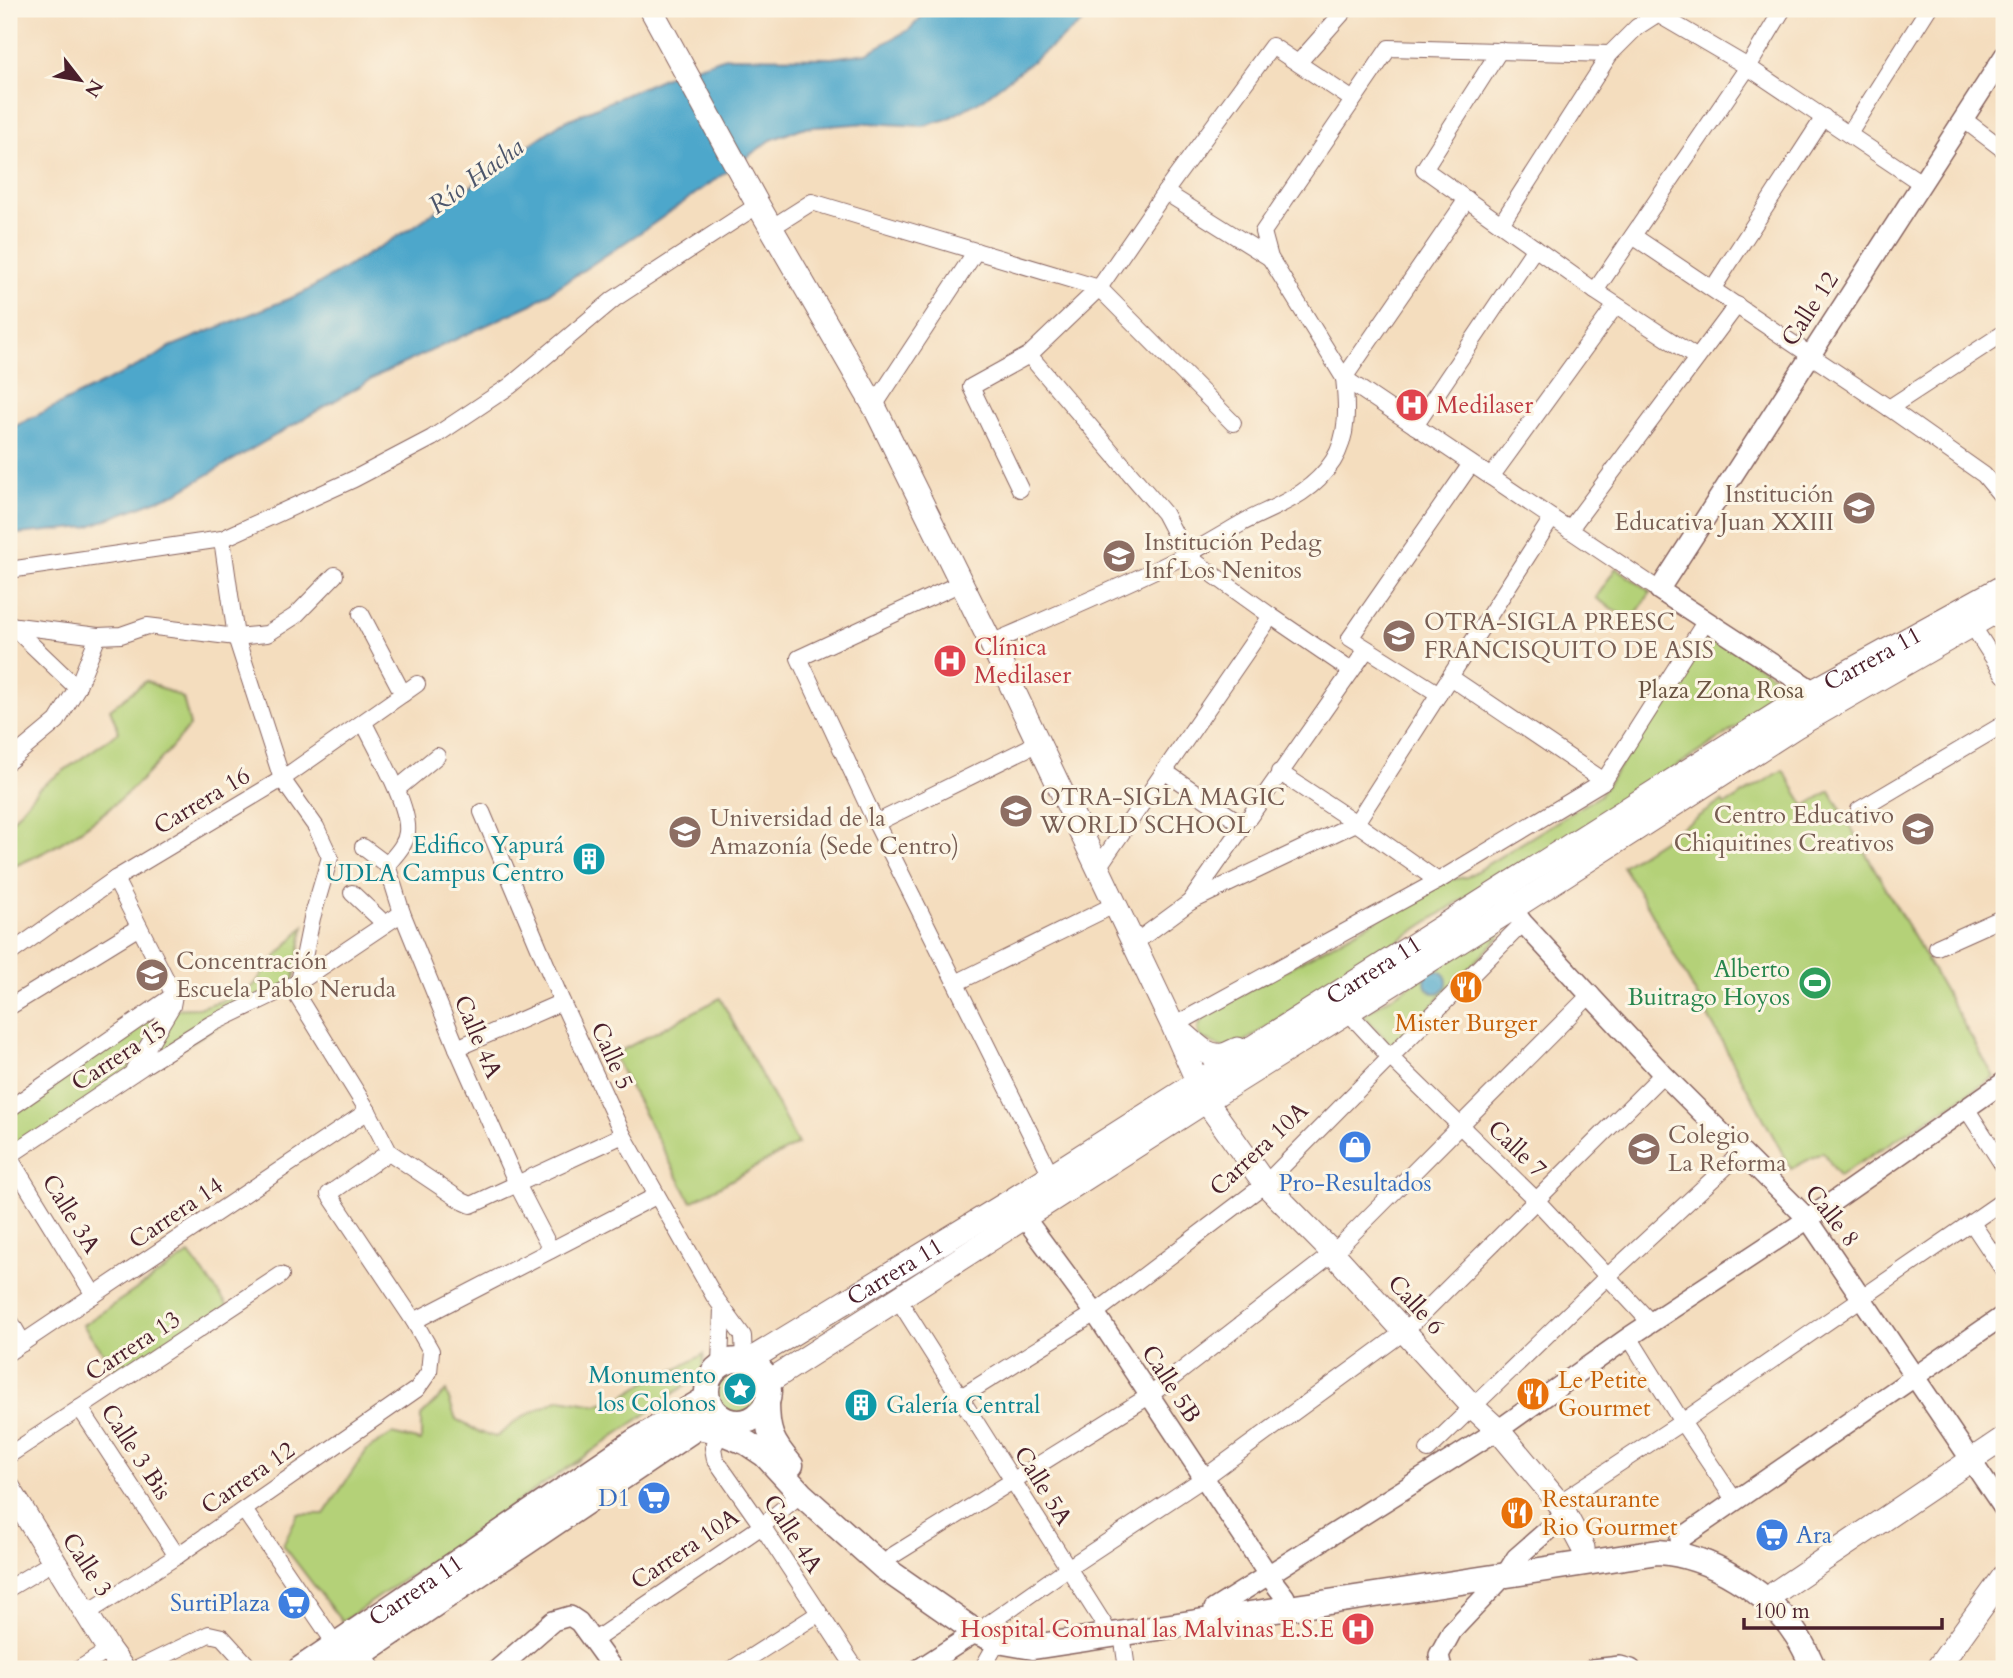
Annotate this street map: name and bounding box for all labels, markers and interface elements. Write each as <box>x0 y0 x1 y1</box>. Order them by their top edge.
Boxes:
north arrow <box>46 46 116 116</box>
text: N <box>78 74 109 102</box>
water label: Río Hacha <box>421 129 531 223</box>
street label: Calle 12 <box>1774 265 1846 353</box>
hospital icon: Medilaser <box>1393 386 1431 424</box>
place label: Medilaser <box>1436 389 1533 422</box>
place label: Institución Educativa Juan XXIII <box>1615 478 1834 539</box>
school or university icon: Institución Educativa Juan XXIII <box>1840 489 1878 527</box>
place label: Institución Pedag Inf Los Nenitos <box>1144 526 1322 587</box>
school or university icon: Institución Pedag Inf Los Nenitos <box>1100 537 1138 575</box>
place label: OTRA-SIGLA PREESC FRANCISQUITO DE ASIS <box>1424 606 1714 667</box>
school or university icon: OTRA-SIGLA PREESC FRANCISQUITO DE ASIS <box>1380 617 1418 655</box>
street label: Carrera 11 <box>1817 618 1927 699</box>
place label: Clínica Medilaser <box>974 631 1071 692</box>
hospital icon: Clínica Medilaser <box>931 642 969 680</box>
park label: Plaza Zona Rosa <box>1638 674 1805 707</box>
street label: Carrera 16 <box>148 759 256 843</box>
place label: OTRA-SIGLA MAGIC WORLD SCHOOL <box>1039 781 1285 842</box>
school or university icon: OTRA-SIGLA MAGIC WORLD SCHOOL <box>997 792 1035 830</box>
place label: Centro Educativo Chiquitines Creativos <box>1674 799 1894 860</box>
place label: Universidad de la Amazonía (Sede Centro) <box>710 802 959 863</box>
school or university icon: Centro Educativo Chiquitines Creativos <box>1899 810 1937 848</box>
school or university icon: Universidad de la Amazonía (Sede Centro) <box>666 813 704 851</box>
place label: Edifico Yapurá UDLA Campus Centro <box>325 829 565 890</box>
building icon: Edifico Yapurá UDLA Campus Centro <box>570 840 608 878</box>
street label: Carrera 11 <box>1320 927 1428 1013</box>
place label: Concentración Escuela Pablo Neruda <box>176 945 397 1006</box>
place label: Alberto Buitrago Hoyos <box>1627 953 1790 1014</box>
school or university icon: Concentración Escuela Pablo Neruda <box>133 956 171 994</box>
sports icon: Alberto Buitrago Hoyos <box>1796 964 1834 1002</box>
restaurant icon: Mister Burger <box>1447 968 1485 1006</box>
street label: Calle 4A <box>446 990 511 1085</box>
place label: Mister Burger <box>1395 1007 1537 1040</box>
street label: Carrera 15 <box>65 1013 173 1099</box>
street label: Calle 5 <box>583 1017 641 1095</box>
street label: Carrera 10A <box>1202 1094 1316 1203</box>
street label: Calle 7 <box>1480 1113 1554 1185</box>
place label: Colegio La Reforma <box>1668 1119 1787 1180</box>
shop icon: Pro-Resultados <box>1336 1128 1374 1166</box>
school or university icon: Colegio La Reforma <box>1625 1130 1663 1168</box>
place label: Pro-Resultados <box>1278 1167 1432 1200</box>
street label: Calle 3A <box>34 1168 109 1261</box>
street label: Carrera 14 <box>122 1169 230 1257</box>
street label: Calle 8 <box>1797 1178 1867 1254</box>
street label: Carrera 11 <box>840 1229 949 1313</box>
street label: Calle 6 <box>1380 1268 1452 1342</box>
street label: Carrera 13 <box>79 1303 187 1389</box>
street label: Calle 5B <box>1133 1339 1209 1429</box>
place label: Monumento los Colonos <box>588 1359 716 1420</box>
place label: Le Petite Gourmet <box>1558 1364 1651 1425</box>
place icon: Monumento los Colonos <box>721 1370 759 1408</box>
restaurant icon: Le Petite Gourmet <box>1514 1375 1552 1413</box>
building icon: Galería Central <box>842 1386 880 1424</box>
place label: Galería Central <box>886 1389 1040 1422</box>
street label: Calle 3 Bis <box>93 1398 179 1506</box>
street label: Carrera 12 <box>195 1434 301 1522</box>
street label: Calle 5A <box>1006 1440 1081 1533</box>
supermarket icon: D1 <box>635 1479 673 1517</box>
place label: D1 <box>598 1482 630 1515</box>
place label: Restaurante Rio Gourmet <box>1542 1483 1678 1544</box>
street label: Calle 4A <box>755 1488 831 1581</box>
restaurant icon: Restaurante Rio Gourmet <box>1498 1494 1536 1532</box>
street label: Carrera 10A <box>624 1500 747 1597</box>
supermarket icon: Ara <box>1753 1516 1791 1554</box>
place label: Ara <box>1796 1519 1833 1552</box>
street label: Calle 3 <box>54 1526 120 1604</box>
street label: Carrera 11 <box>362 1546 469 1634</box>
supermarket icon: SurtiPlaza <box>275 1584 313 1622</box>
place label: SurtiPlaza <box>170 1587 271 1620</box>
scale bar <box>1744 1587 1941 1631</box>
text: 100 m <box>1754 1597 1810 1626</box>
hospital icon: Hospital Comunal las Malvinas E.S.E <box>1339 1610 1377 1648</box>
place label: Hospital Comunal las Malvinas E.S.E <box>960 1613 1334 1646</box>

